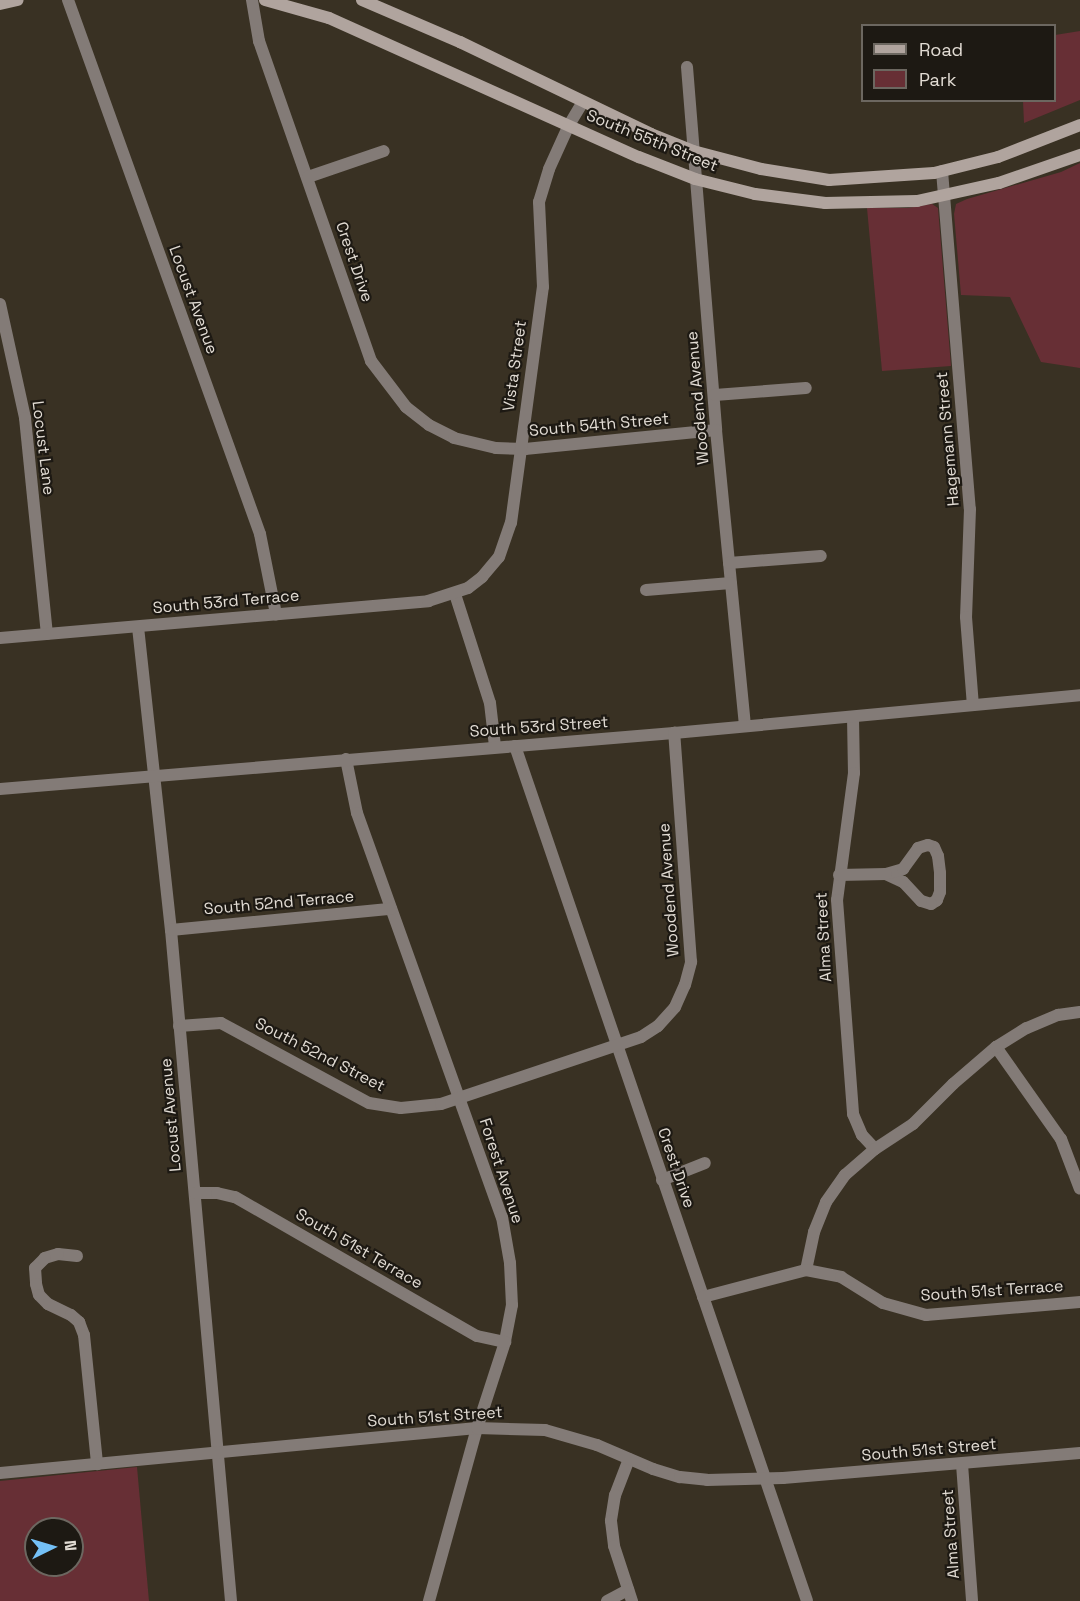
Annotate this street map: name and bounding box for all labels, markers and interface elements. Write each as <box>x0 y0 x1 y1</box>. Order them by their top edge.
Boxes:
legend <box>861 24 1056 102</box>
text: Road <box>919 38 963 61</box>
text: Park <box>919 68 956 91</box>
street label: South 55th Street <box>583 106 721 176</box>
street label: Crest Drive <box>331 219 377 305</box>
street label: Locust Avenue <box>164 243 222 357</box>
street label: Vista Street <box>499 319 531 413</box>
street label: Woodend Avenue <box>683 330 713 466</box>
street label: Hagemann Street <box>933 371 963 507</box>
street label: Locust Lane <box>28 400 58 496</box>
street label: South 54th Street <box>528 409 670 441</box>
street label: South 53rd Terrace <box>152 586 300 618</box>
street label: South 53rd Street <box>469 713 609 741</box>
street label: Woodend Avenue <box>655 822 683 958</box>
street label: South 52nd Terrace <box>203 887 355 919</box>
street label: Alma Street <box>812 892 836 982</box>
street label: South 52nd Street <box>252 1014 388 1096</box>
street label: Locust Avenue <box>156 1057 186 1173</box>
street label: Forest Avenue <box>475 1116 527 1226</box>
street label: Crest Drive <box>653 1125 699 1211</box>
street label: South 51st Terrace <box>292 1205 426 1293</box>
street label: South 51st Terrace <box>920 1276 1064 1306</box>
street label: South 51st Street <box>367 1403 503 1431</box>
street label: South 51st Street <box>861 1435 997 1465</box>
street label: Alma Street <box>938 1488 964 1580</box>
north arrow <box>24 1517 84 1577</box>
text: N <box>60 1539 81 1552</box>

